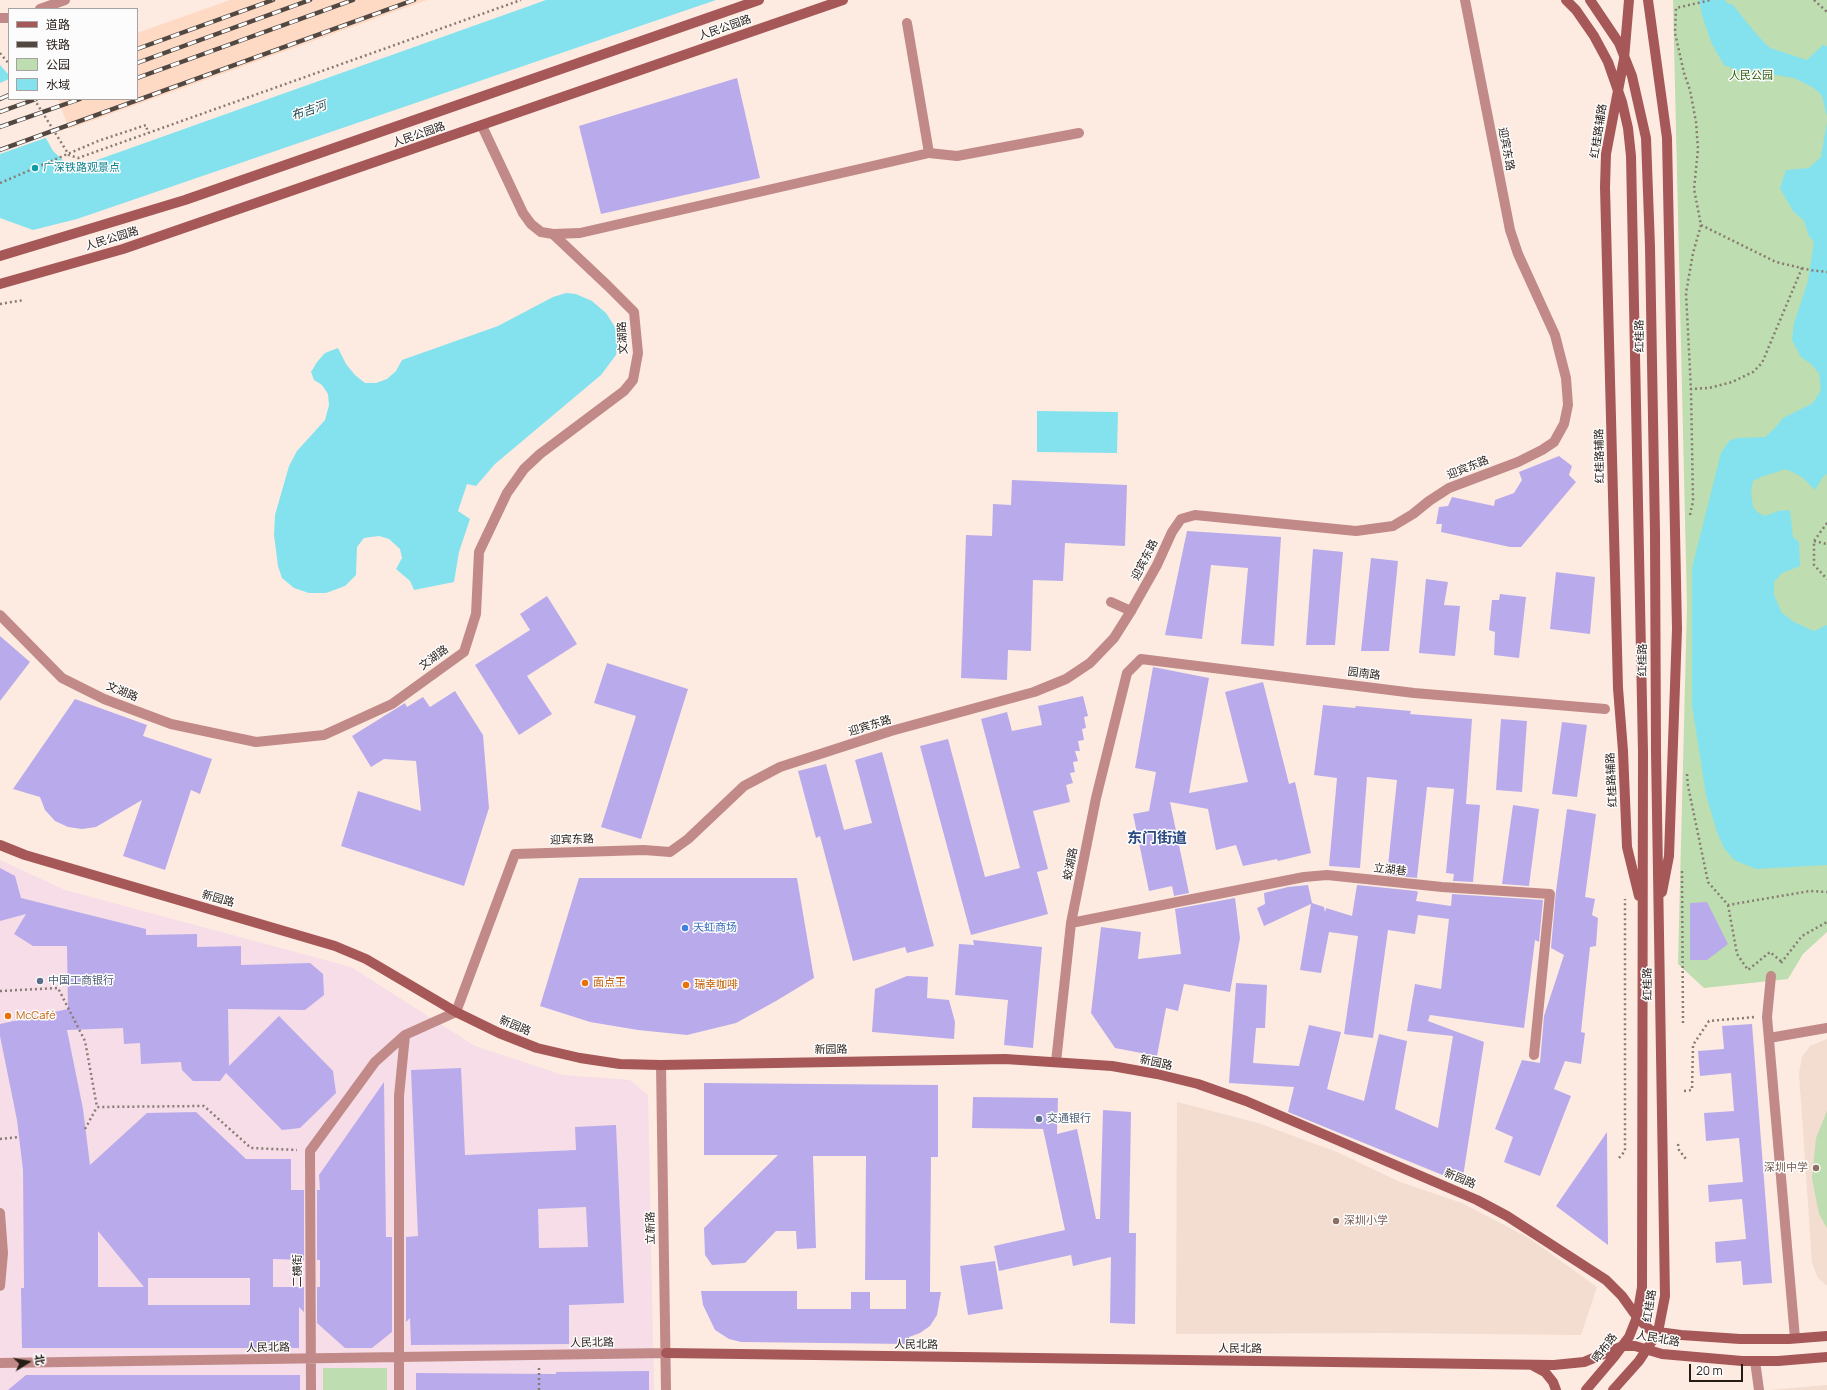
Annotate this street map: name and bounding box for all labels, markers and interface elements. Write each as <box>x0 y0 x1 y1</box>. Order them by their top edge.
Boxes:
legend <box>8 8 138 100</box>
street label: 人民公园路 <box>697 13 753 43</box>
text: 道路 <box>46 16 70 33</box>
text: 铁路 <box>46 36 70 53</box>
text: 公园 <box>46 56 70 73</box>
park label: 人民公园 <box>1729 69 1773 83</box>
text: 水域 <box>46 76 70 93</box>
water label: 布吉河 <box>290 98 328 124</box>
street label: 红桂路辅路 <box>1588 103 1610 159</box>
street label: 人民公园路 <box>391 120 447 150</box>
street label: 迎宾东路 <box>1495 126 1517 172</box>
place label: 广深铁路观景点 <box>43 161 120 175</box>
marker: 广深铁路观景点 <box>30 163 40 173</box>
street label: 人民公园路 <box>84 225 140 253</box>
street label: 红桂路 <box>1633 319 1647 353</box>
street label: 文湖路 <box>616 321 630 355</box>
street label: 红桂路辅路 <box>1593 428 1607 484</box>
street label: 迎宾东路 <box>1445 454 1491 482</box>
street label: 迎宾东路 <box>1129 537 1161 583</box>
street label: 文湖路 <box>417 643 451 673</box>
street label: 红桂路 <box>1636 644 1650 676</box>
street label: 园南路 <box>1347 665 1381 683</box>
street label: 文湖路 <box>104 680 140 704</box>
street label: 迎宾东路 <box>847 713 893 739</box>
street label: 红桂路辅路 <box>1604 752 1620 808</box>
district label: 东门街道 <box>1127 830 1187 848</box>
street label: 迎宾东路 <box>550 833 594 847</box>
street label: 蛟湖路 <box>1061 847 1081 881</box>
street label: 立湖巷 <box>1373 862 1407 878</box>
street label: 新园路 <box>200 888 236 910</box>
place label: 天虹商场 <box>693 921 737 935</box>
marker: 天虹商场 <box>680 923 690 933</box>
street label: 红桂路 <box>1641 967 1655 1001</box>
place label: 中国工商银行 <box>48 974 114 988</box>
marker: 中国工商银行 <box>35 976 45 986</box>
place label: 面点王 <box>593 976 626 990</box>
marker: 面点王 <box>580 978 590 988</box>
place label: 瑞幸咖啡 <box>694 978 738 992</box>
marker: 瑞幸咖啡 <box>681 980 691 990</box>
place label: McCafé <box>16 1009 56 1023</box>
marker: McCafé <box>3 1011 13 1021</box>
street label: 新园路 <box>497 1013 533 1039</box>
street label: 新园路 <box>814 1043 848 1057</box>
street label: 新园路 <box>1138 1053 1174 1073</box>
place label: 交通银行 <box>1047 1112 1091 1126</box>
marker: 交通银行 <box>1034 1114 1044 1124</box>
place label: 深圳中学 <box>1764 1161 1808 1175</box>
marker: 深圳中学 <box>1811 1163 1821 1173</box>
street label: 新园路 <box>1442 1166 1478 1192</box>
street label: 立新路 <box>644 1211 658 1245</box>
place label: 深圳小学 <box>1344 1214 1388 1228</box>
marker: 深圳小学 <box>1331 1216 1341 1226</box>
street label: 二横街 <box>291 1255 305 1287</box>
street label: 红桂路 <box>1641 1289 1659 1323</box>
street label: 人民北路 <box>1635 1329 1681 1349</box>
street label: 晒布路 <box>1590 1331 1620 1365</box>
street label: 人民北路 <box>570 1336 614 1350</box>
street label: 人民北路 <box>894 1338 938 1352</box>
street label: 人民北路 <box>246 1341 290 1355</box>
north arrow <box>8 1342 48 1382</box>
street label: 人民北路 <box>1218 1342 1262 1356</box>
text: 北 <box>32 1353 49 1366</box>
scale bar <box>1691 1356 1745 1382</box>
text: 20 m <box>1696 1362 1723 1379</box>

